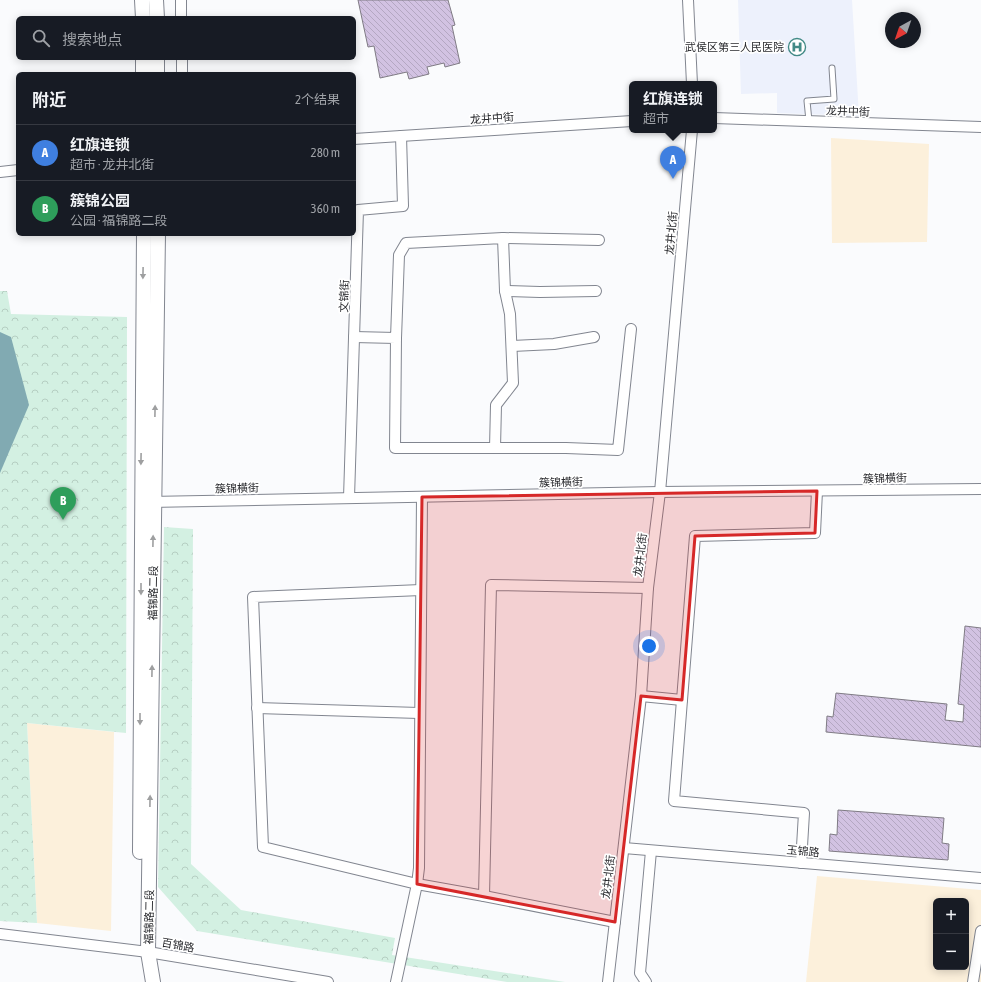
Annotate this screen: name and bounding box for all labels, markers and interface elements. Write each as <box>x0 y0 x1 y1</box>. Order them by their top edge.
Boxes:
north arrow <box>885 12 921 48</box>
search box <box>16 16 356 60</box>
icon: search <box>30 27 52 49</box>
text: 搜索地点 <box>62 31 122 48</box>
hospital icon: 武侯区第三人民医院 <box>787 37 807 57</box>
place label: 武侯区第三人民医院 <box>685 41 784 53</box>
popup <box>629 81 717 133</box>
text: 附近 <box>32 90 66 110</box>
text: 红旗连锁 <box>643 90 703 107</box>
text: 2个结果 <box>295 92 340 107</box>
street label: 龙井中街 <box>826 104 870 118</box>
street label: 龙井中街 <box>470 110 514 126</box>
text: 超市 <box>643 111 669 126</box>
text: 红旗连锁 <box>70 136 130 153</box>
text: A <box>42 145 48 160</box>
text: 280 m <box>311 145 340 160</box>
pin: A <box>660 146 686 179</box>
text: 超市 · 龙井北街 <box>70 157 154 172</box>
text: 簇锦公园 <box>70 192 130 209</box>
text: B <box>42 201 48 216</box>
text: 360 m <box>311 201 340 216</box>
street label: 龙井北街 <box>663 211 679 255</box>
text: 公园 · 福锦路二段 <box>70 213 167 228</box>
one-way arrow <box>140 267 146 280</box>
street label: 文锦街 <box>337 279 351 313</box>
one-way arrow <box>152 404 158 417</box>
one-way arrow <box>138 453 145 465</box>
street label: 簇锦横街 <box>863 472 907 484</box>
street label: 簇锦横街 <box>539 476 583 488</box>
street label: 簇锦横街 <box>215 482 259 494</box>
pin: B <box>50 487 76 520</box>
street label: 龙井北街 <box>631 532 649 578</box>
one-way arrow <box>150 534 156 547</box>
street label: 福锦路二段 <box>147 565 159 621</box>
one-way arrow <box>138 583 144 596</box>
your location <box>639 636 659 656</box>
one-way arrow <box>149 664 155 677</box>
one-way arrow <box>137 713 143 726</box>
one-way arrow <box>147 794 153 807</box>
street label: 玉锦路 <box>786 844 820 858</box>
street label: 龙井北街 <box>599 854 617 900</box>
street label: 福锦路二段 <box>143 889 155 945</box>
map controls <box>933 898 969 970</box>
button: + <box>933 898 969 934</box>
button: − <box>933 934 969 970</box>
street label: 百锦路 <box>161 936 195 954</box>

